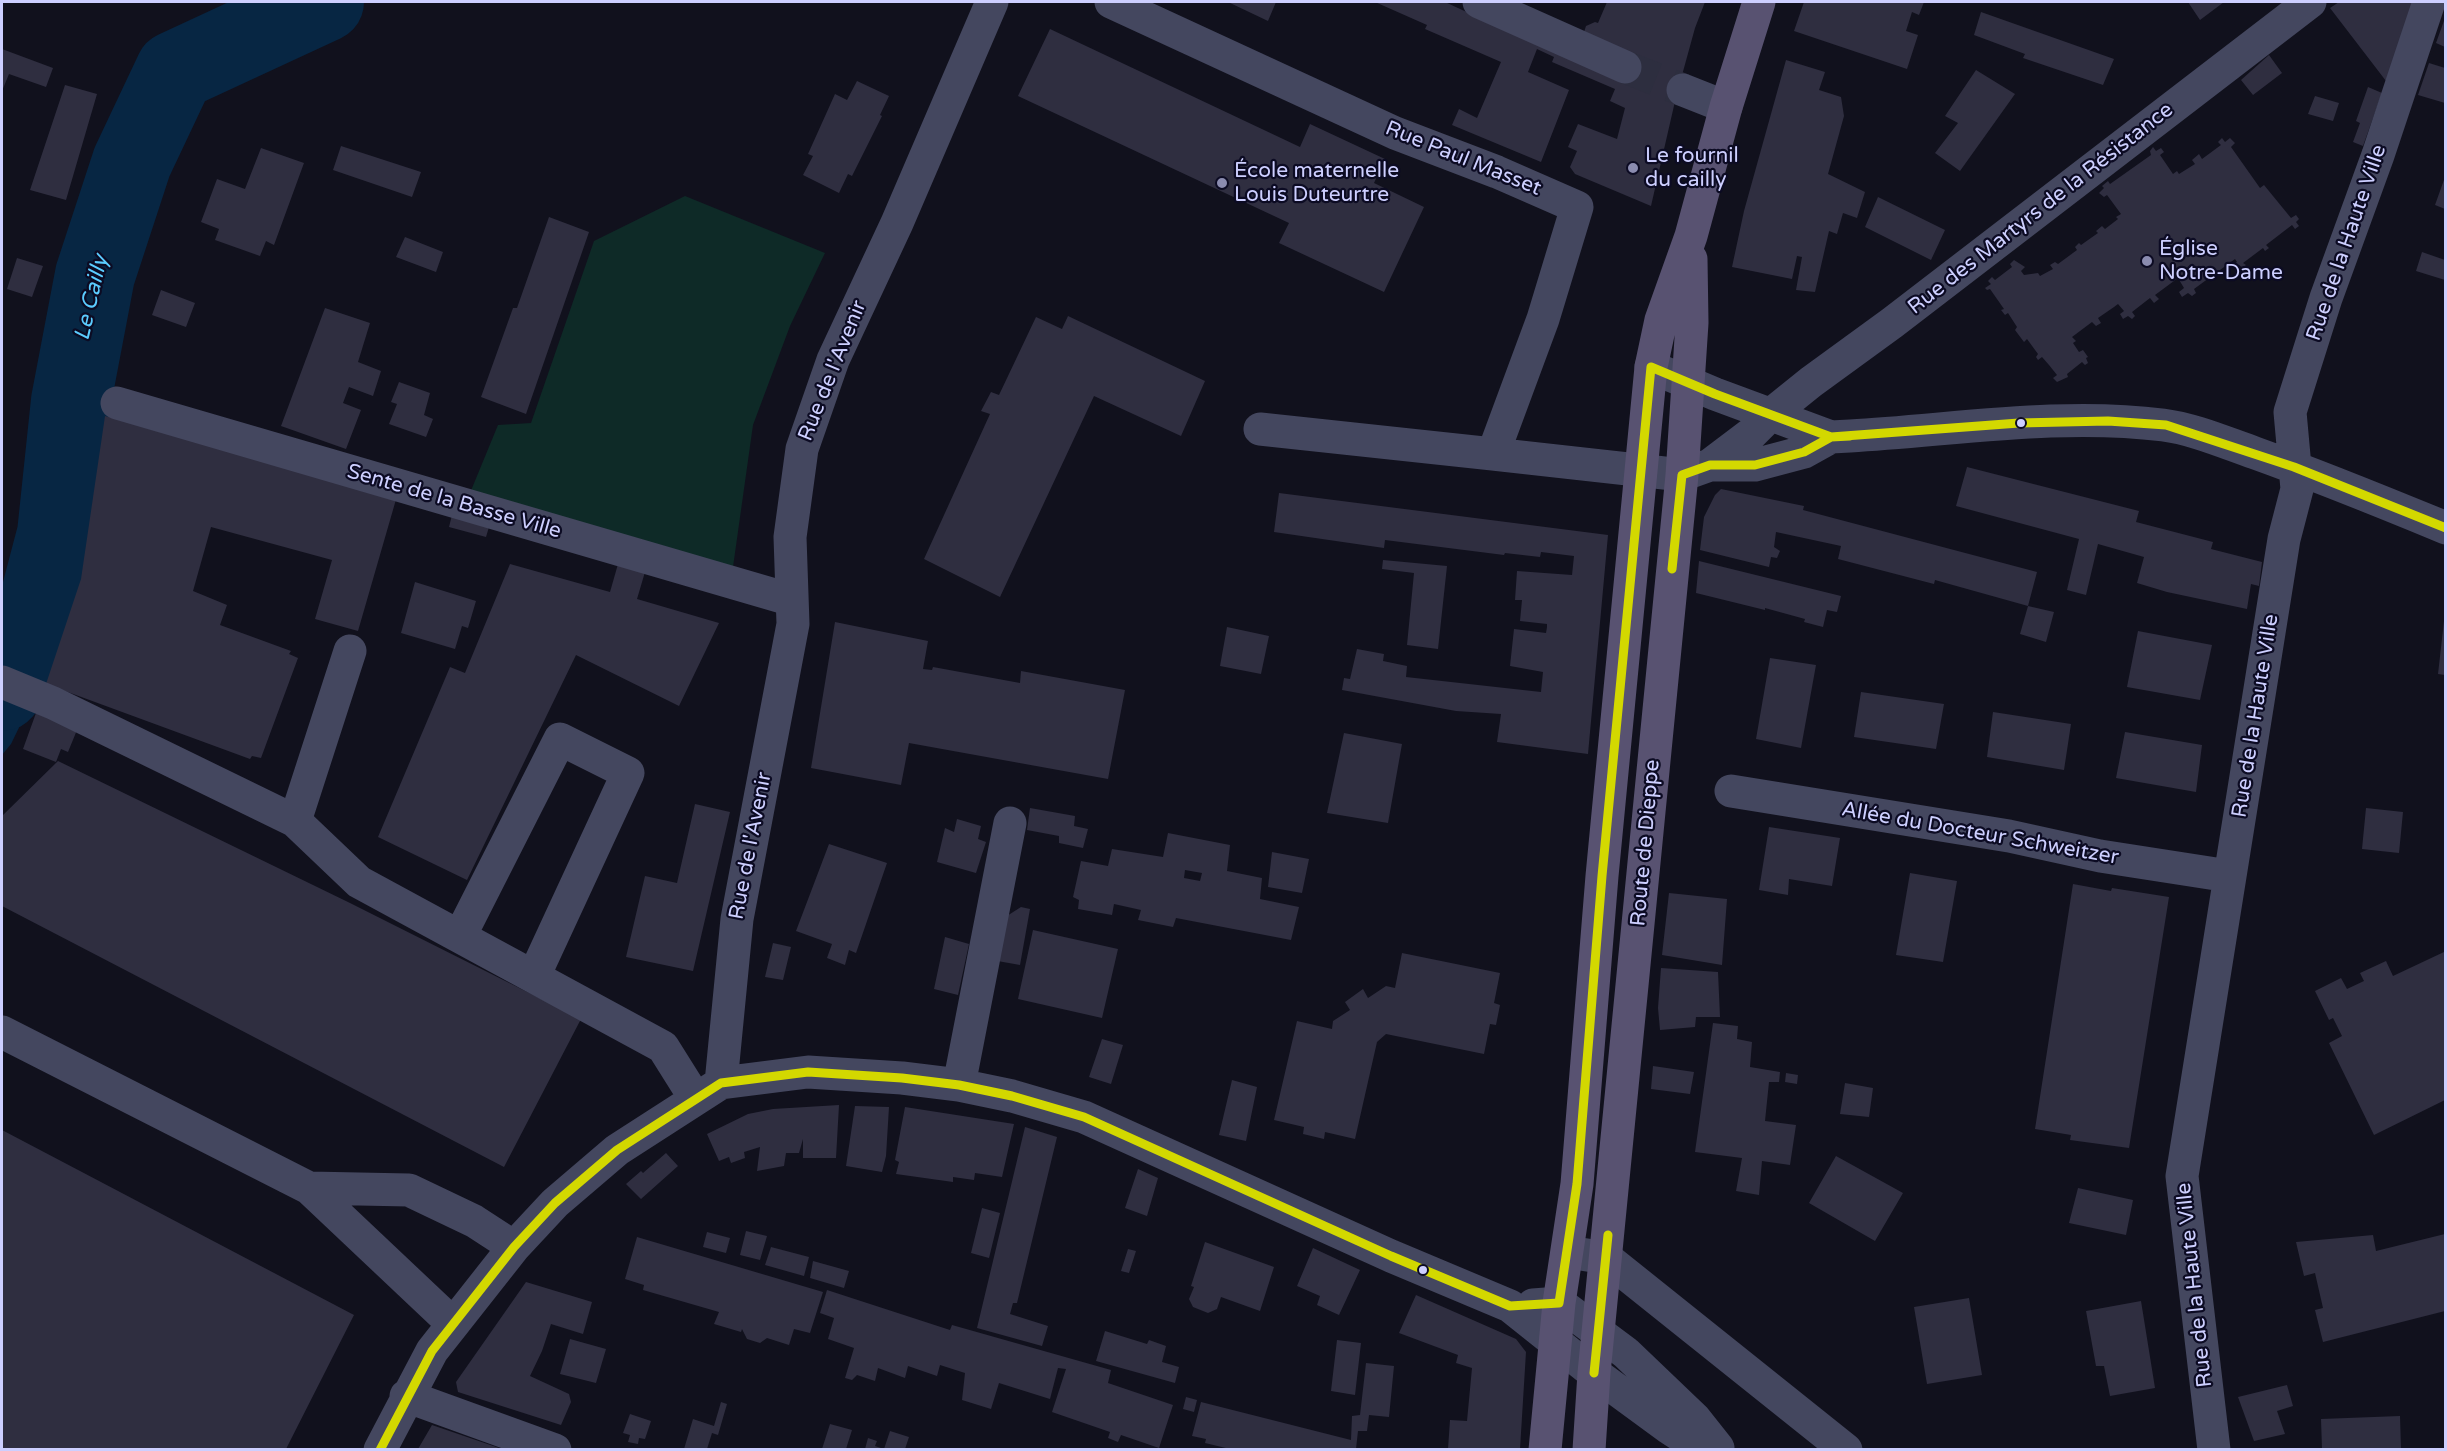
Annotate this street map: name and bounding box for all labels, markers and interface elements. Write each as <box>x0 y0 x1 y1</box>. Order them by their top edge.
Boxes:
street label: Rue des Martyrs de la Résistance <box>1903 98 2179 320</box>
street label: Rue Paul Masset <box>1381 116 1545 202</box>
street label: Rue de la Haute Ville <box>2302 142 2392 344</box>
place label: Le fournil du cailly <box>1645 143 1739 193</box>
place label: École maternelle Louis Duteurtre <box>1234 158 1399 208</box>
marker: Le fournil du cailly <box>1626 161 1640 175</box>
marker: École maternelle Louis Duteurtre <box>1215 176 1229 190</box>
place label: Église Notre-Dame <box>2159 236 2283 286</box>
water label: Le Cailly <box>69 253 115 343</box>
marker: Église Notre-Dame <box>2140 254 2154 268</box>
street label: Rue de l'Avenir <box>793 297 873 445</box>
unlabelled marker <box>2015 417 2027 429</box>
street label: Sente de la Basse Ville <box>344 459 564 545</box>
street label: Rue de la Haute Ville <box>2227 612 2285 820</box>
street label: Route de Dieppe <box>1626 759 1666 927</box>
street label: Rue de l'Avenir <box>724 770 778 922</box>
street label: Allée du Docteur Schweitzer <box>1840 797 2120 871</box>
street label: Rue de la Haute Ville <box>2172 1181 2218 1389</box>
unlabelled marker <box>1417 1264 1429 1276</box>

